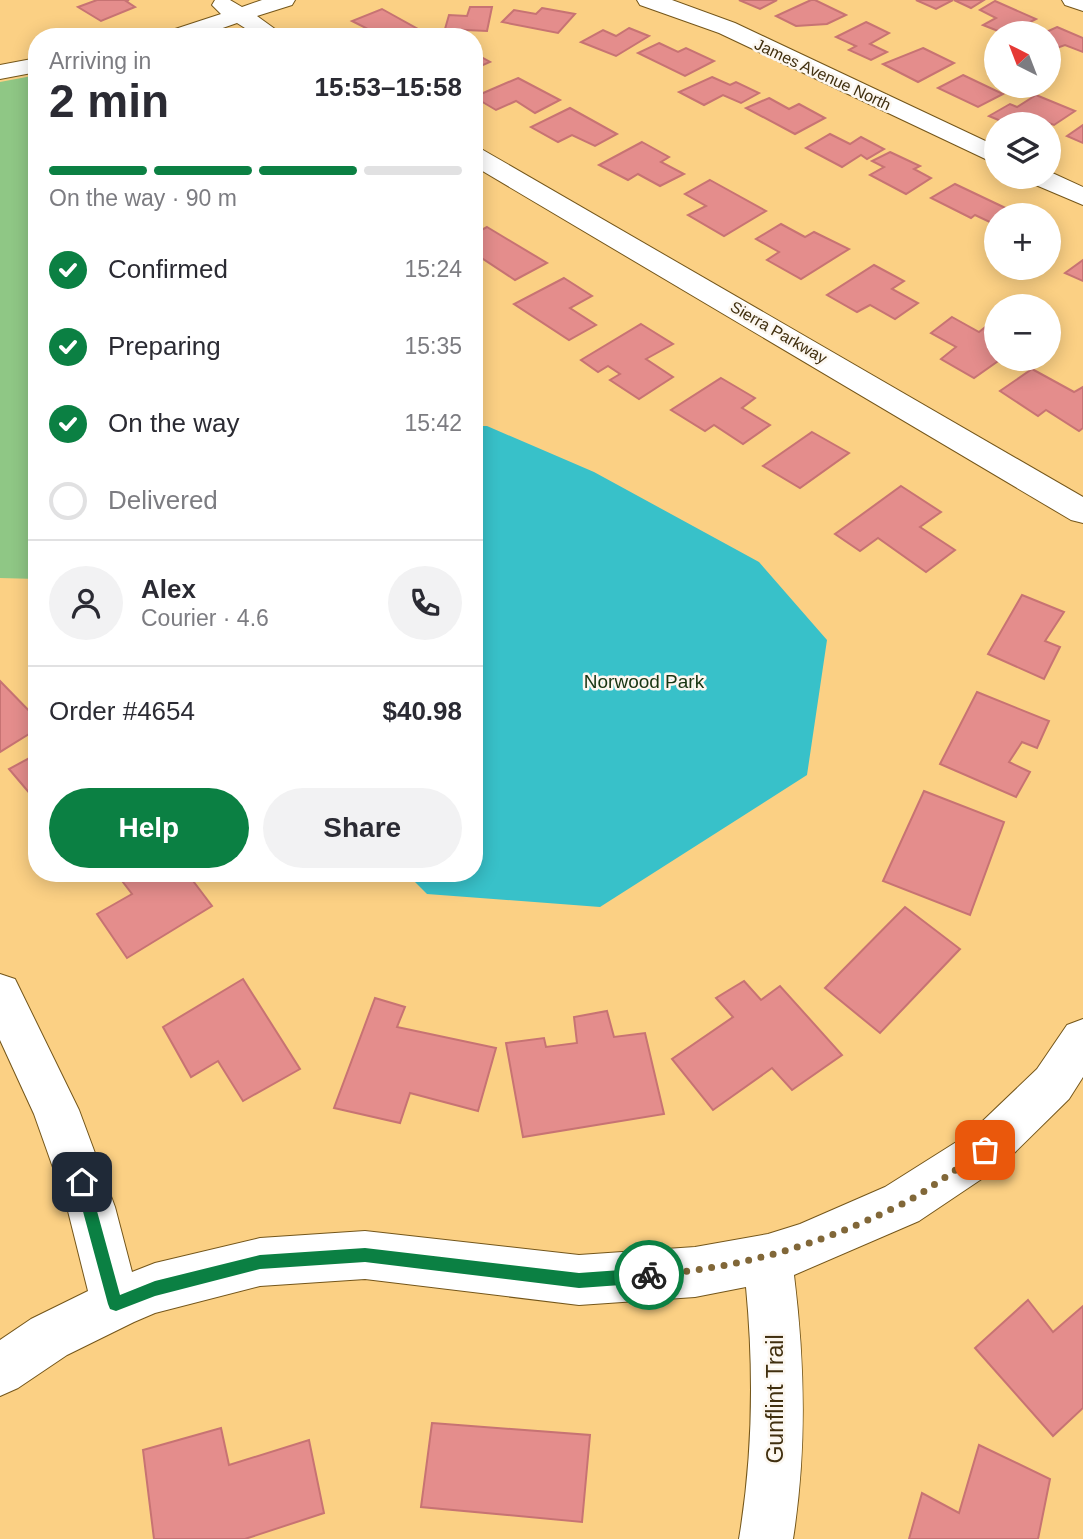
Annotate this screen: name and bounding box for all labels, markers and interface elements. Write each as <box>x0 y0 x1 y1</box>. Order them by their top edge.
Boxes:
north arrow <box>984 21 1060 98</box>
map controls <box>984 21 1061 371</box>
street label: James Avenue North <box>752 35 894 113</box>
text: Arriving in <box>49 48 151 74</box>
text: 15:53–15:58 <box>315 72 462 102</box>
text: 2 min <box>49 75 169 127</box>
button: layers <box>984 112 1061 189</box>
text: On the way · 90 m <box>49 185 237 211</box>
button: + <box>984 203 1061 280</box>
icon: check <box>49 251 87 289</box>
text: Confirmed <box>108 254 228 284</box>
text: 15:24 <box>404 256 462 282</box>
button: − <box>984 294 1061 371</box>
street label: Sierra Parkway <box>728 298 830 367</box>
icon: check <box>49 328 87 366</box>
text: Preparing <box>108 331 221 361</box>
text: 15:35 <box>404 333 462 359</box>
icon: check <box>49 405 87 443</box>
text: On the way <box>108 408 240 438</box>
text: 15:42 <box>404 410 462 436</box>
text: Delivered <box>108 485 218 515</box>
button: person <box>49 566 123 640</box>
button: phone <box>388 566 462 640</box>
text: Alex <box>141 574 196 604</box>
text: Courier · 4.6 <box>141 605 269 631</box>
park label: Norwood Park <box>584 671 705 692</box>
text: Order #4654 <box>49 696 195 726</box>
text: $40.98 <box>382 696 462 726</box>
button: Help <box>49 788 249 868</box>
button: Share <box>263 788 462 868</box>
pin <box>955 1120 1015 1180</box>
icon: bag <box>966 1131 1004 1169</box>
pin <box>52 1152 112 1212</box>
icon: home <box>63 1163 101 1201</box>
courier <box>614 1240 684 1310</box>
icon: bike <box>630 1256 668 1294</box>
street label: Gunflint Trail <box>762 1334 788 1464</box>

